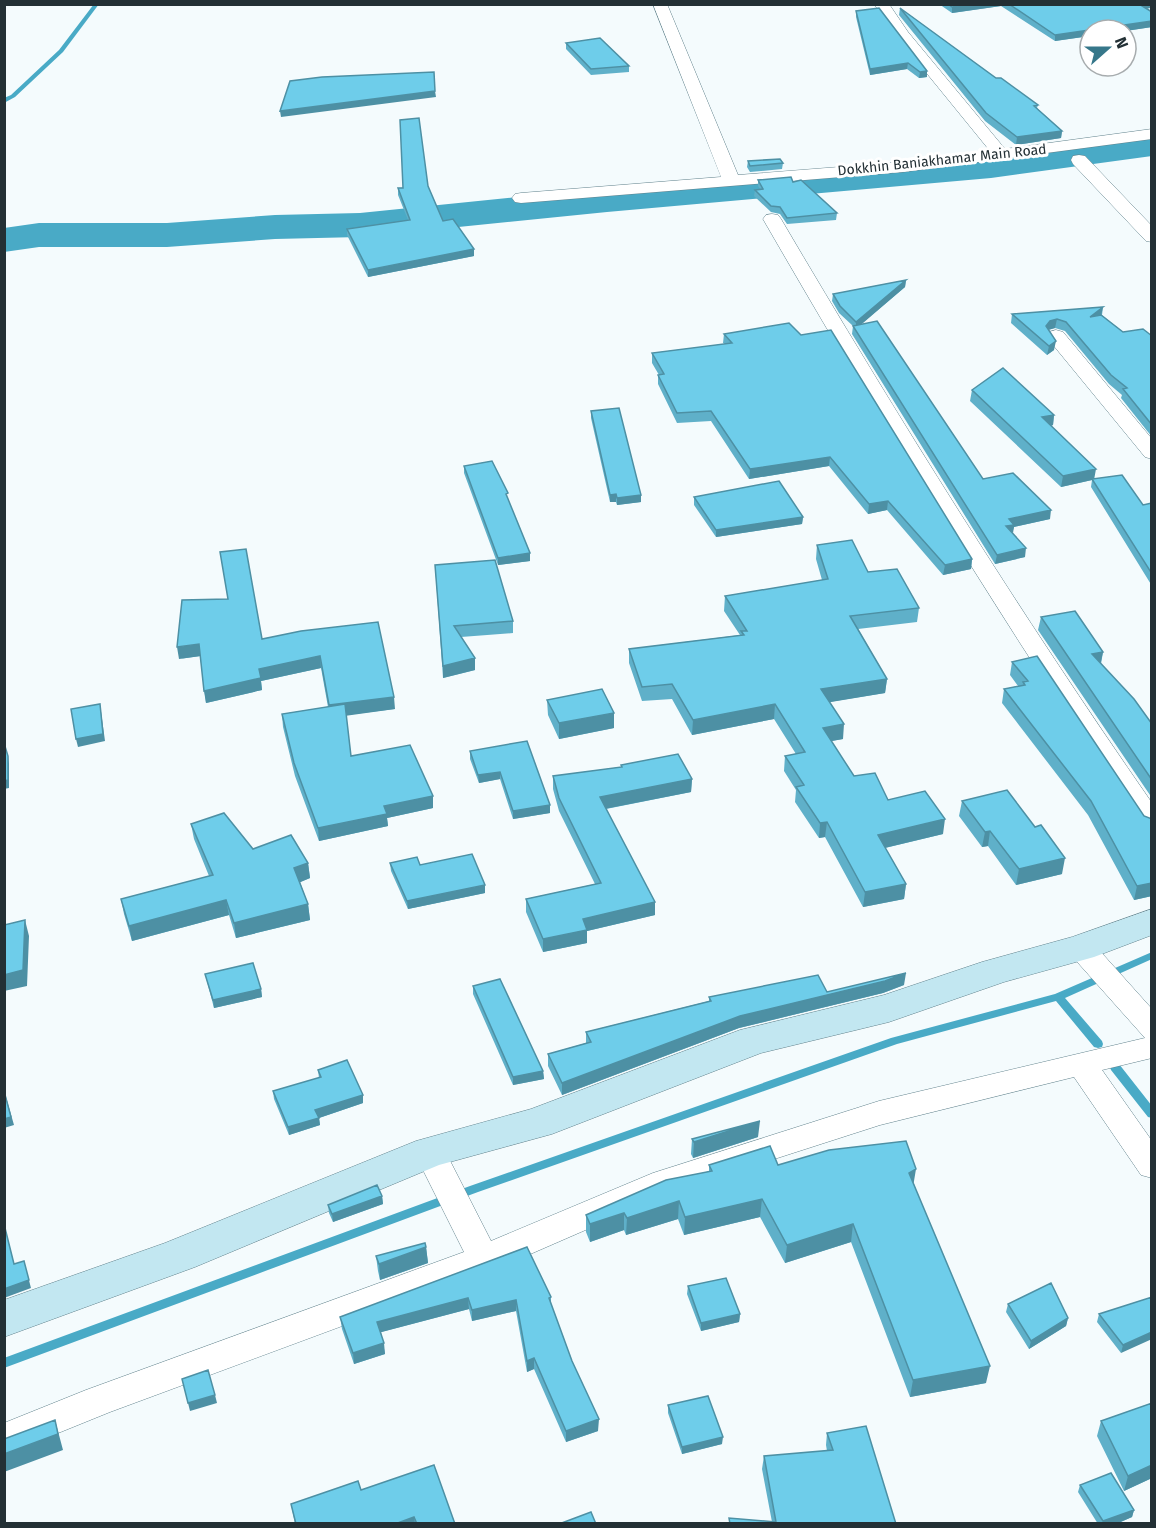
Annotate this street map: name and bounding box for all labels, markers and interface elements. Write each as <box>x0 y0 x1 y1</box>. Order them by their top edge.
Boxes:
north arrow <box>1078 18 1138 78</box>
text: N <box>1111 34 1132 51</box>
street label: Dokkhin Baniakhamar Main Road <box>837 141 1047 179</box>

